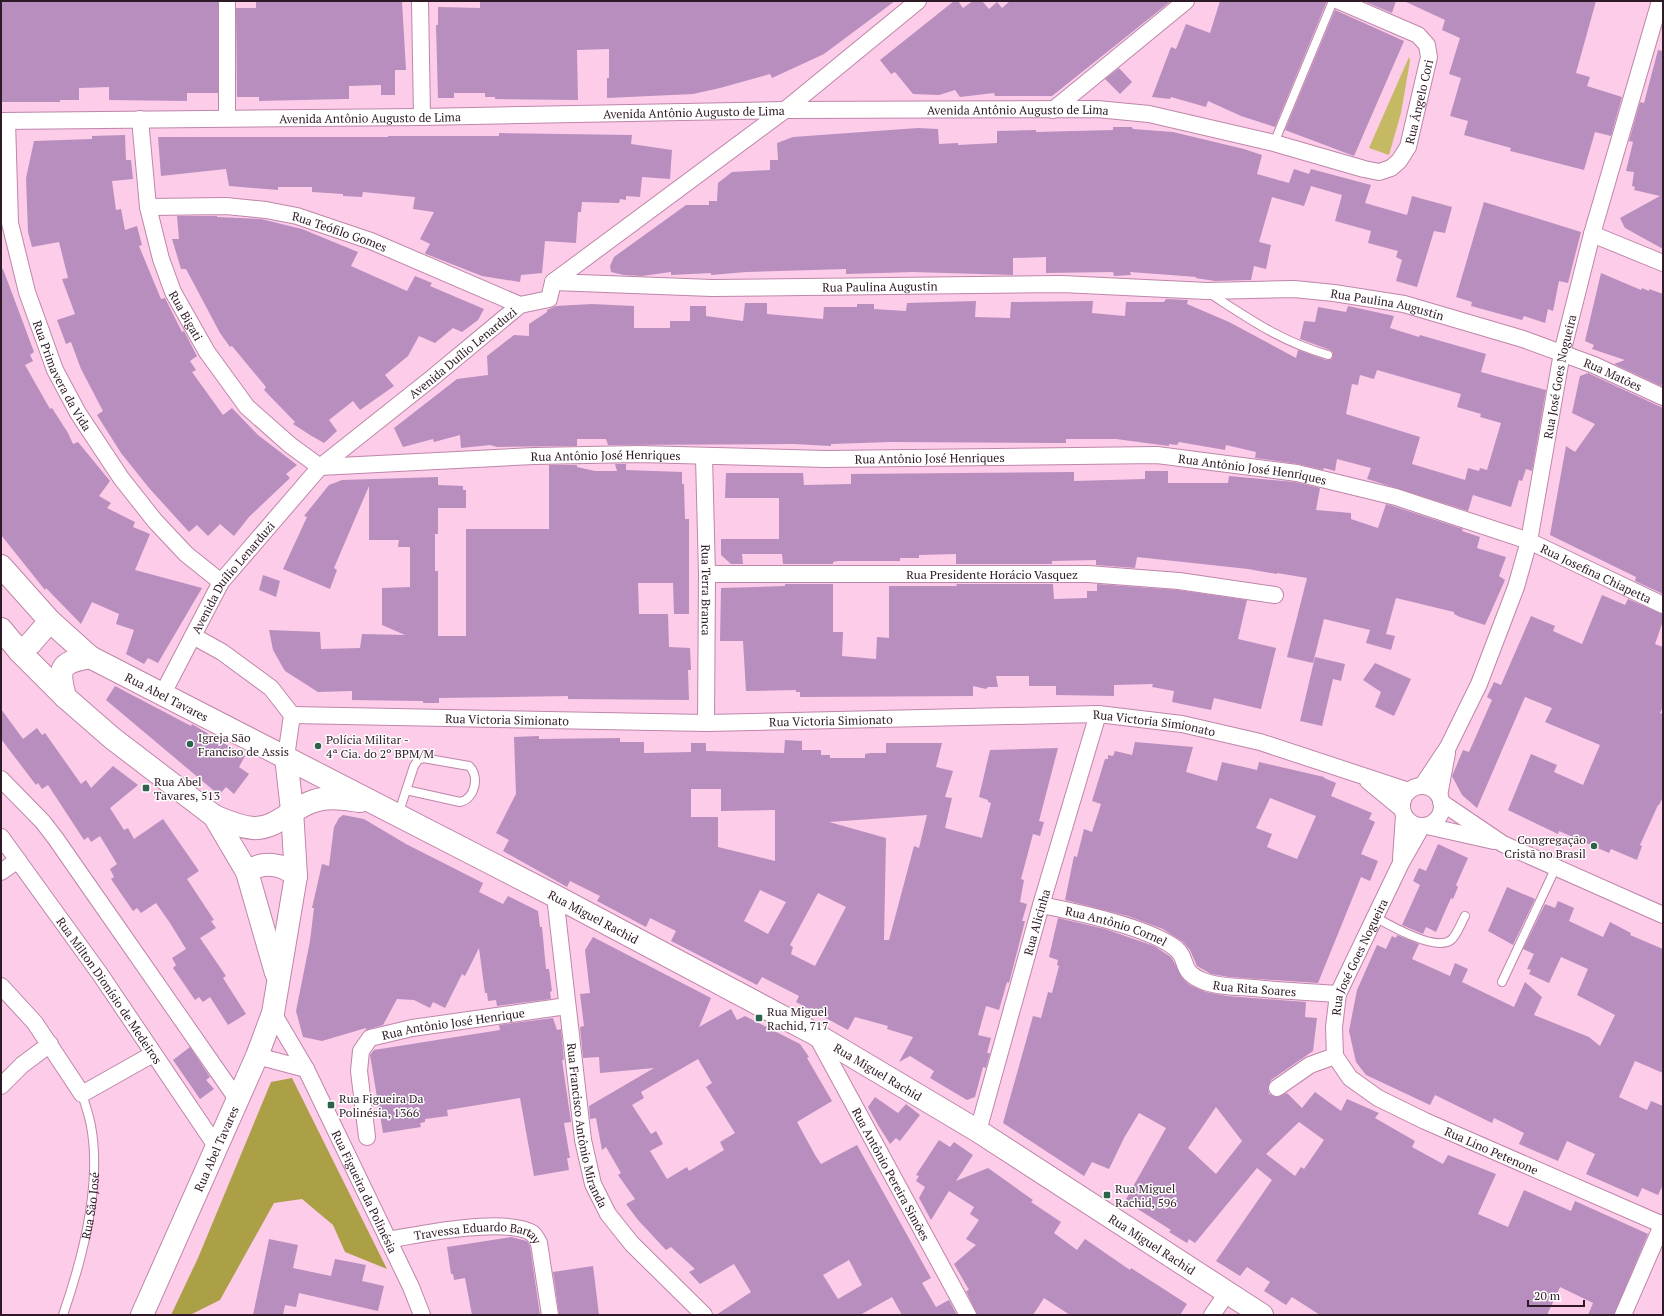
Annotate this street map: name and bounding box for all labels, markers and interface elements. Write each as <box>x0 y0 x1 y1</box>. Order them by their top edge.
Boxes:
street label: Rua Ângelo Cori <box>1401 58 1436 146</box>
street label: Avenida Antônio Augusto de Lima <box>927 101 1109 118</box>
street label: Avenida Antônio Augusto de Lima <box>603 103 785 121</box>
street label: Avenida Antônio Augusto de Lima <box>279 109 461 126</box>
street label: Rua Teófilo Gomes <box>291 208 390 255</box>
street label: Rua Paulina Augustin <box>822 278 938 294</box>
street label: Rua Paulina Augustin <box>1330 285 1446 323</box>
street label: Rua Bigati <box>166 288 207 343</box>
street label: Avenida Duílio Lenarduzi <box>406 304 520 401</box>
street label: Rua José Goes Nogueira <box>1540 313 1579 440</box>
street label: Rua Primavera da Vida <box>30 318 95 434</box>
street label: Rua Matões <box>1582 354 1644 394</box>
street label: Rua Antônio José Henriques <box>531 446 681 464</box>
street label: Rua Antônio José Henriques <box>855 449 1005 466</box>
street label: Rua Antônio José Henriques <box>1178 450 1328 487</box>
street label: Avenida Duílio Lenarduzi <box>188 518 278 636</box>
street label: Rua Josefina Chiapetta <box>1538 540 1654 606</box>
street label: Rua Terra Branca <box>699 544 715 636</box>
street label: Rua Presidente Horácio Vasquez <box>906 567 1078 582</box>
street label: Rua Abel Tavares <box>123 669 211 724</box>
street label: Rua Victoria Simionato <box>1093 706 1217 739</box>
street label: Rua Victoria Simionato <box>445 710 569 728</box>
street label: Rua Victoria Simionato <box>769 711 893 729</box>
place label: Igreja São Franciso de Assis <box>198 730 289 759</box>
place label: Polícia Militar - 4ª Cia. do 2º BPM/M <box>326 732 434 761</box>
marker: Igreja São Franciso de Assis <box>185 739 195 749</box>
marker: Polícia Militar - 4ª Cia. do 2º BPM/M <box>313 741 323 751</box>
place label: Rua Abel Tavares, 513 <box>154 774 220 803</box>
marker: Rua Abel Tavares, 513 <box>141 783 151 793</box>
place label: Congregação Cristã no Brasil <box>1504 832 1586 861</box>
marker: Congregação Cristã no Brasil <box>1589 841 1599 851</box>
street label: Rua Miguel Rachid <box>546 886 642 947</box>
street label: Rua Alicinha <box>1020 887 1053 957</box>
street label: Rua José Goes Nogueira <box>1328 896 1390 1016</box>
street label: Rua Antônio Cornel <box>1064 903 1170 949</box>
street label: Rua Milton Dionísio de Medeiros <box>54 914 166 1067</box>
street label: Rua Rita Soares <box>1212 977 1297 999</box>
place label: Rua Miguel Rachid, 717 <box>767 1004 829 1033</box>
street label: Rua Antônio José Henrique <box>380 1005 526 1042</box>
marker: Rua Miguel Rachid, 717 <box>754 1013 764 1023</box>
street label: Rua Miguel Rachid <box>831 1039 925 1104</box>
street label: Rua Francisco Antônio Miranda <box>564 1042 611 1210</box>
place label: Rua Figueira Da Polinésia, 1366 <box>339 1091 424 1120</box>
marker: Rua Figueira Da Polinésia, 1366 <box>326 1100 336 1110</box>
street label: Rua Abel Tavares <box>190 1104 241 1194</box>
street label: Rua Antônio Pereira Simões <box>849 1105 934 1243</box>
street label: Rua Lino Petenone <box>1442 1123 1541 1177</box>
street label: Rua Figueira da Polinésia <box>329 1128 401 1255</box>
street label: Rua São José <box>78 1172 101 1240</box>
place label: Rua Miguel Rachid, 596 <box>1115 1181 1177 1210</box>
marker: Rua Miguel Rachid, 596 <box>1102 1190 1112 1200</box>
street label: Rua Miguel Rachid <box>1106 1210 1199 1278</box>
street label: Travessa Eduardo Bartay <box>413 1219 546 1247</box>
scale bar <box>1528 1282 1584 1308</box>
text: 20 m <box>1534 1288 1561 1303</box>

